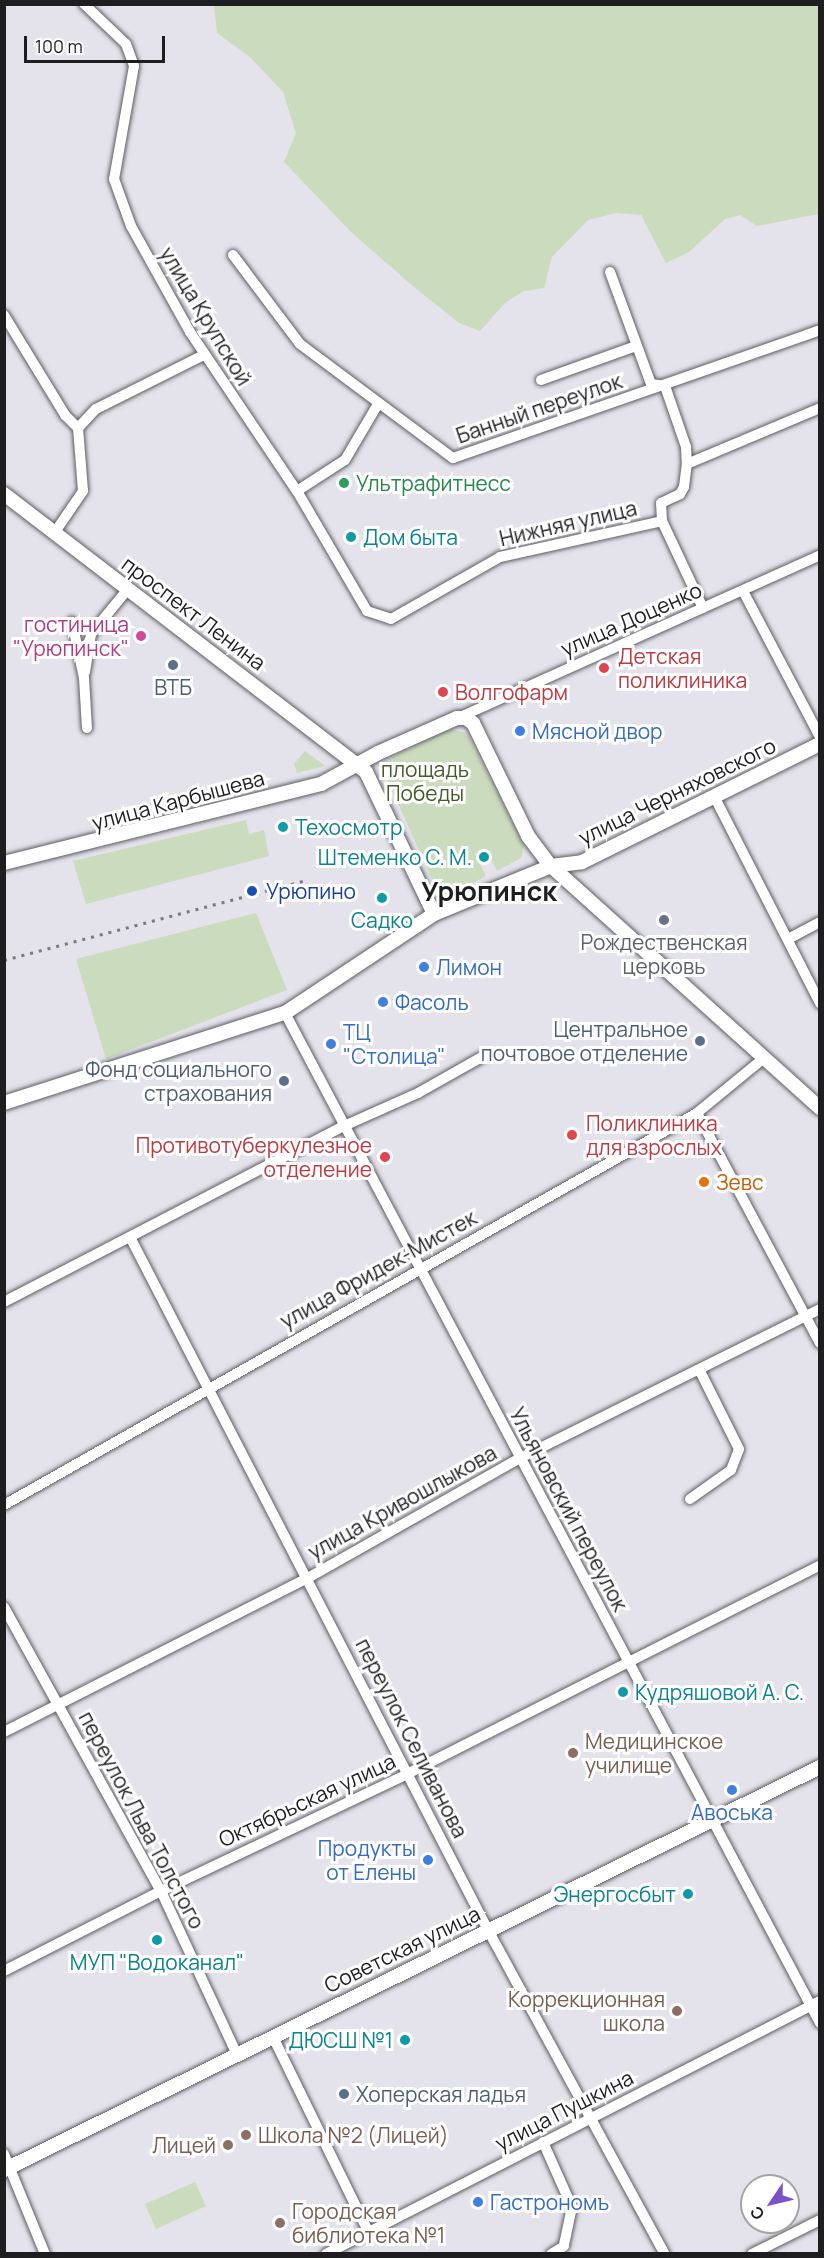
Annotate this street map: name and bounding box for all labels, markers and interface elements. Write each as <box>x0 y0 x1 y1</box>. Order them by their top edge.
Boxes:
scale bar <box>27 24 168 62</box>
text: 100 m <box>35 34 83 58</box>
street label: улица Крупской <box>155 242 257 390</box>
street label: Банный переулок <box>453 368 625 448</box>
place label: Ультрафитнесс <box>356 470 511 496</box>
marker: Ультрафитнесс <box>337 476 351 490</box>
street label: Нижняя улица <box>497 495 639 551</box>
place label: Дом быта <box>363 524 458 550</box>
marker: Дом быта <box>344 530 358 544</box>
street label: проспект Ленина <box>117 551 271 675</box>
street label: улица Доценко <box>557 577 705 661</box>
place label: гостиница "Урюпинск" <box>13 611 129 661</box>
marker: гостиница "Урюпинск" <box>134 629 148 643</box>
place label: Детская поликлиника <box>618 643 747 693</box>
marker: ВТБ <box>166 658 180 672</box>
marker: Детская поликлиника <box>595 659 613 677</box>
place label: ВТБ <box>154 674 192 700</box>
place label: Волгофарм <box>455 679 568 705</box>
marker: Волгофарм <box>436 685 450 699</box>
place label: Мясной двор <box>532 718 663 744</box>
marker: Мясной двор <box>513 724 527 738</box>
street label: улица Черняховского <box>574 732 780 850</box>
park label: площадь Победы <box>381 756 469 806</box>
street label: улица Карбышева <box>89 765 267 835</box>
place label: Техосмотр <box>295 814 402 840</box>
marker: Техосмотр <box>276 820 290 834</box>
place label: Штеменко С. М. <box>318 844 472 870</box>
marker: Штеменко С. М. <box>477 850 491 864</box>
district label: Урюпинск <box>421 875 557 907</box>
place label: Урюпино <box>266 878 356 904</box>
marker: Урюпино <box>243 882 261 900</box>
marker: Садко <box>375 891 389 905</box>
place label: Садко <box>351 907 413 933</box>
marker: Рождественская церковь <box>657 913 671 927</box>
place label: Рождественская церковь <box>580 929 748 979</box>
place label: Лимон <box>436 954 502 980</box>
marker: Лимон <box>417 960 431 974</box>
place label: Фасоль <box>395 989 469 1015</box>
marker: Фасоль <box>376 995 390 1009</box>
place label: Центральное почтовое отделение <box>481 1016 688 1066</box>
place label: ТЦ "Столица" <box>343 1019 446 1069</box>
marker: Центральное почтовое отделение <box>693 1034 707 1048</box>
marker: ТЦ "Столица" <box>324 1037 338 1051</box>
place label: Фонд социального страхования <box>85 1056 272 1106</box>
marker: Фонд социального страхования <box>277 1074 291 1088</box>
place label: Поликлиника для взрослых <box>586 1110 722 1160</box>
marker: Поликлиника для взрослых <box>563 1126 581 1144</box>
place label: Противотуберкулезное отделение <box>136 1132 372 1182</box>
marker: Противотуберкулезное отделение <box>376 1148 394 1166</box>
place label: Зевс <box>716 1169 764 1195</box>
marker: Зевс <box>697 1175 711 1189</box>
street label: улица Фридек-Мистек <box>275 1205 481 1333</box>
street label: Ульяновский переулок <box>505 1403 633 1615</box>
street label: улица Кривошлыкова <box>303 1440 501 1564</box>
street label: переулок Селиванова <box>351 1634 473 1842</box>
place label: Кудряшовой А. С. <box>635 1679 804 1705</box>
marker: Кудряшовой А. С. <box>616 1685 630 1699</box>
street label: переулок Льва Толстого <box>74 1707 210 1933</box>
place label: Медицинское училище <box>585 1728 723 1778</box>
marker: Медицинское училище <box>566 1746 580 1760</box>
street label: Октябрьская улица <box>215 1748 399 1852</box>
marker: Авоська <box>725 1783 739 1797</box>
place label: Авоська <box>691 1799 773 1825</box>
place label: Продукты от Елены <box>318 1835 416 1885</box>
marker: Продукты от Елены <box>421 1853 435 1867</box>
place label: Энергосбыт <box>554 1881 676 1907</box>
marker: Энергосбыт <box>681 1887 695 1901</box>
street label: Советская улица <box>320 1900 484 1998</box>
marker: МУП "Водоканал" <box>150 1933 164 1947</box>
place label: МУП "Водоканал" <box>70 1949 244 1975</box>
place label: Коррекционная школа <box>508 1986 665 2036</box>
marker: Коррекционная школа <box>670 2004 684 2018</box>
place label: ДЮСШ №1 <box>289 2027 393 2053</box>
marker: ДЮСШ №1 <box>398 2033 412 2047</box>
street label: улица Пушкина <box>491 2064 637 2156</box>
place label: Хоперская ладья <box>356 2081 526 2107</box>
marker: Хоперская ладья <box>337 2087 351 2101</box>
place label: Школа №2 (Лицей) <box>258 2122 449 2148</box>
marker: Школа №2 (Лицей) <box>239 2128 253 2142</box>
place label: Лицей <box>152 2132 216 2158</box>
marker: Лицей <box>221 2138 235 2152</box>
north arrow <box>740 2174 800 2234</box>
place label: Гастрономъ <box>490 2189 609 2215</box>
marker: Гастрономъ <box>471 2195 485 2209</box>
place label: Городская библиотека №1 <box>292 2198 445 2248</box>
text: С <box>744 2202 769 2224</box>
marker: Городская библиотека №1 <box>273 2216 287 2230</box>

